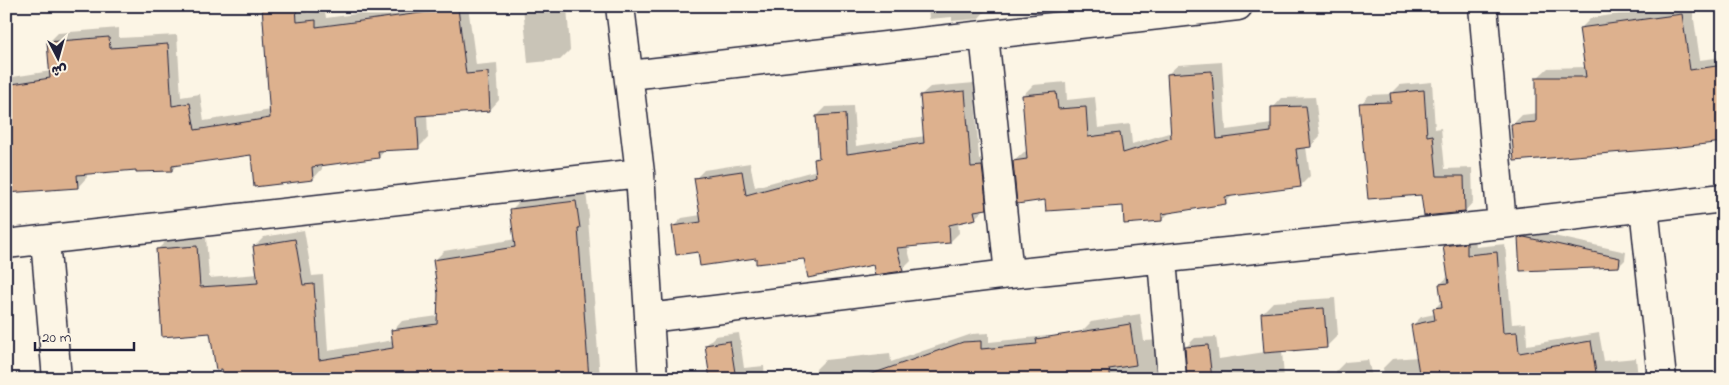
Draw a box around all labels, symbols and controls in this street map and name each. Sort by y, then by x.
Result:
north arrow [32,32,82,82]
text: ش [50,58,68,81]
scale bar [35,320,134,352]
text: 20 m [42,327,72,349]

